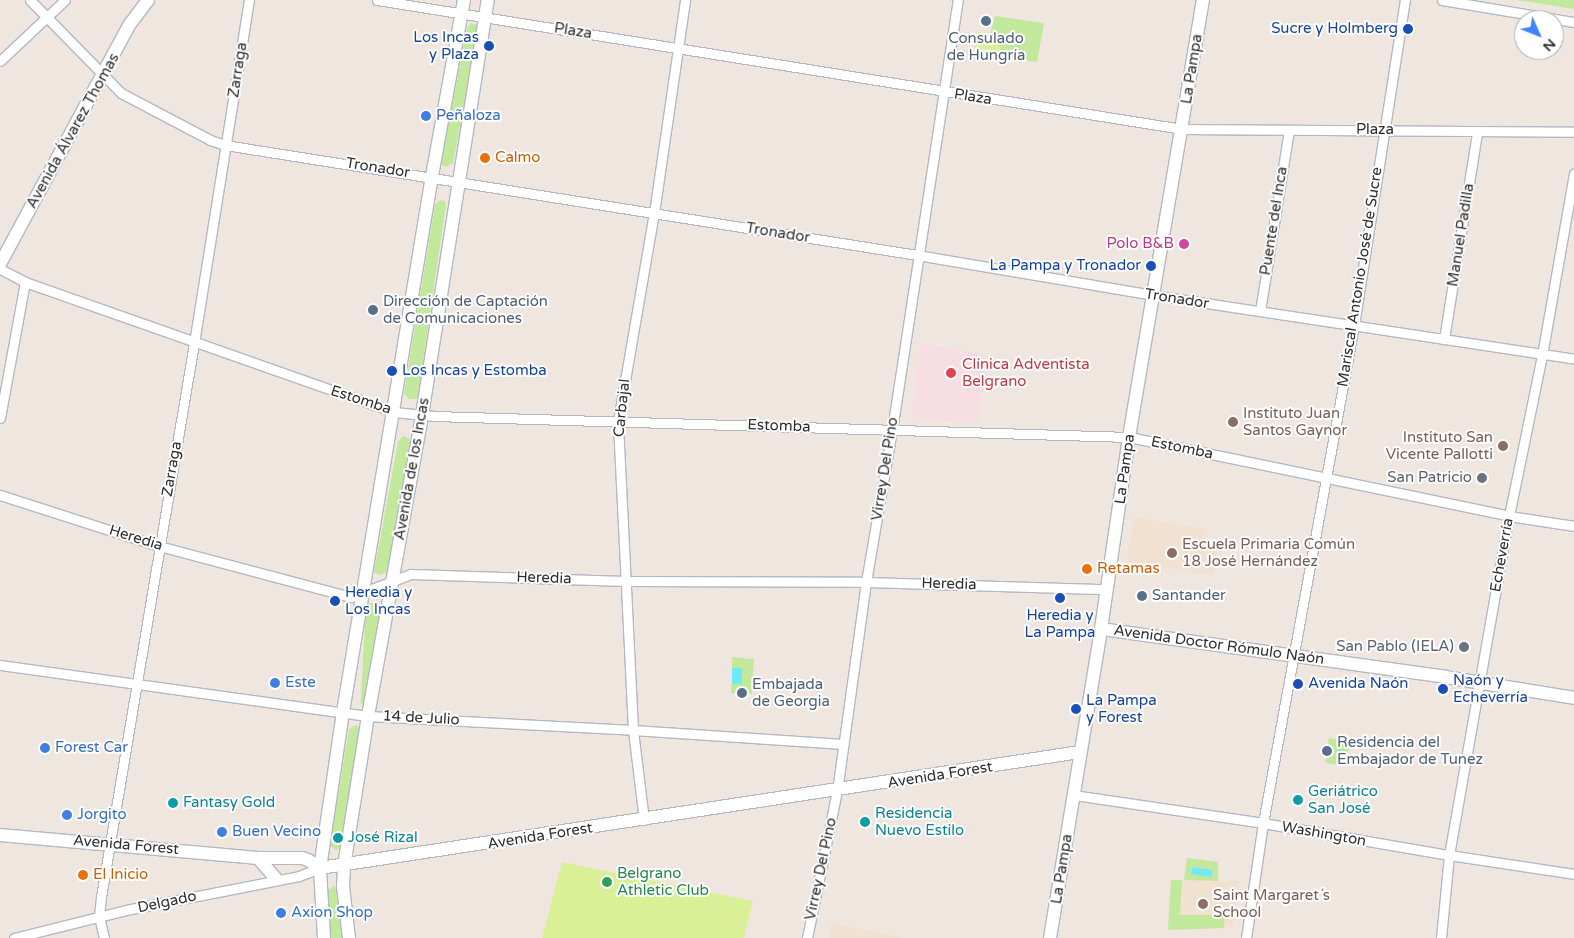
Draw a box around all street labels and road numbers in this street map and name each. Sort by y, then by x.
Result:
street label: Plaza [553,19,593,43]
street label: La Pampa [1178,33,1206,105]
street label: Zarraga [225,41,251,99]
street label: Avenida Álvarez Thomas [23,50,123,212]
street label: Plaza [953,85,993,109]
street label: Plaza [1356,121,1394,139]
street label: Tronador [345,154,411,182]
street label: Puente del Inca [1257,165,1291,277]
street label: Mariscal Antonio José de Sucre [1334,166,1386,388]
street label: Manuel Padilla [1444,182,1478,288]
street label: Tronador [745,219,811,247]
street label: Tronador [1144,285,1210,313]
street label: Carbajal [610,378,634,438]
street label: Estomba [328,382,394,418]
street label: Avenida de los Incas [391,396,433,542]
street label: Estomba [747,416,811,436]
street label: Virrey Del Pino [868,416,902,522]
street label: La Pampa [1111,433,1139,505]
street label: Estomba [1149,433,1215,463]
street label: Zarraga [158,440,186,498]
street label: Echeverría [1487,517,1517,593]
street label: Heredia [107,521,165,555]
street label: Heredia [516,568,572,588]
street label: Heredia [921,574,977,594]
street label: Avenida Doctor Rómulo Naón [1113,621,1325,669]
street label: 14 de Julio [382,707,460,729]
street label: Avenida Forest [886,758,994,792]
street label: Virrey Del Pino [801,816,841,922]
street label: Washington [1280,818,1368,850]
street label: Avenida Forest [486,819,594,853]
street label: Avenida Forest [72,831,180,859]
street label: La Pampa [1048,833,1076,905]
street label: Delgado [136,887,198,917]

